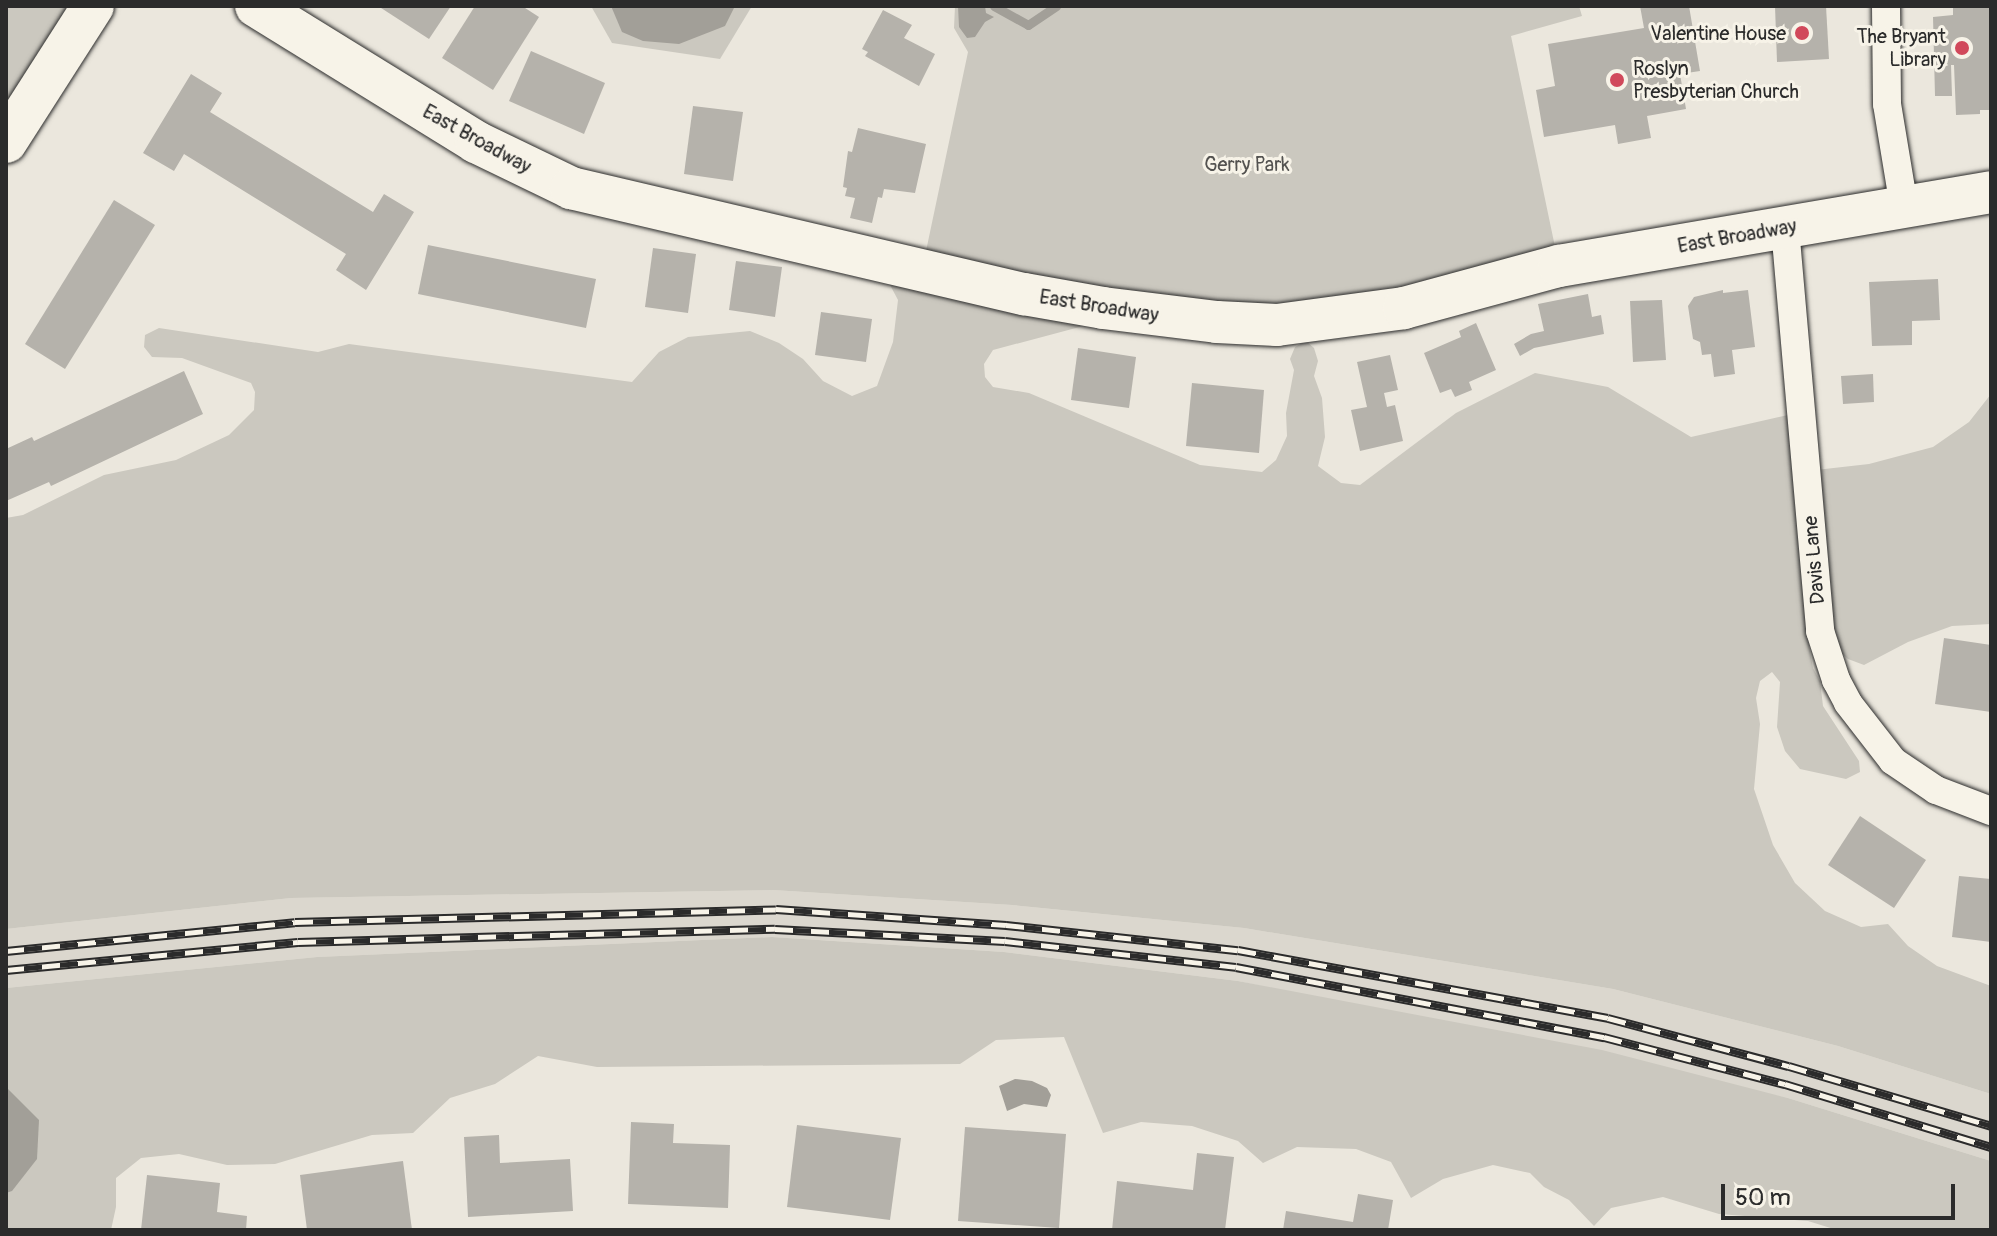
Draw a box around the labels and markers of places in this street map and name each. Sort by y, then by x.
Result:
place label: Valentine House [1650,21,1786,45]
marker: Valentine House [1793,24,1811,42]
place label: The Bryant Library [1856,24,1946,71]
marker: The Bryant Library [1953,39,1971,57]
place label: Roslyn Presbyterian Church [1633,56,1799,103]
marker: Roslyn Presbyterian Church [1608,71,1626,89]

